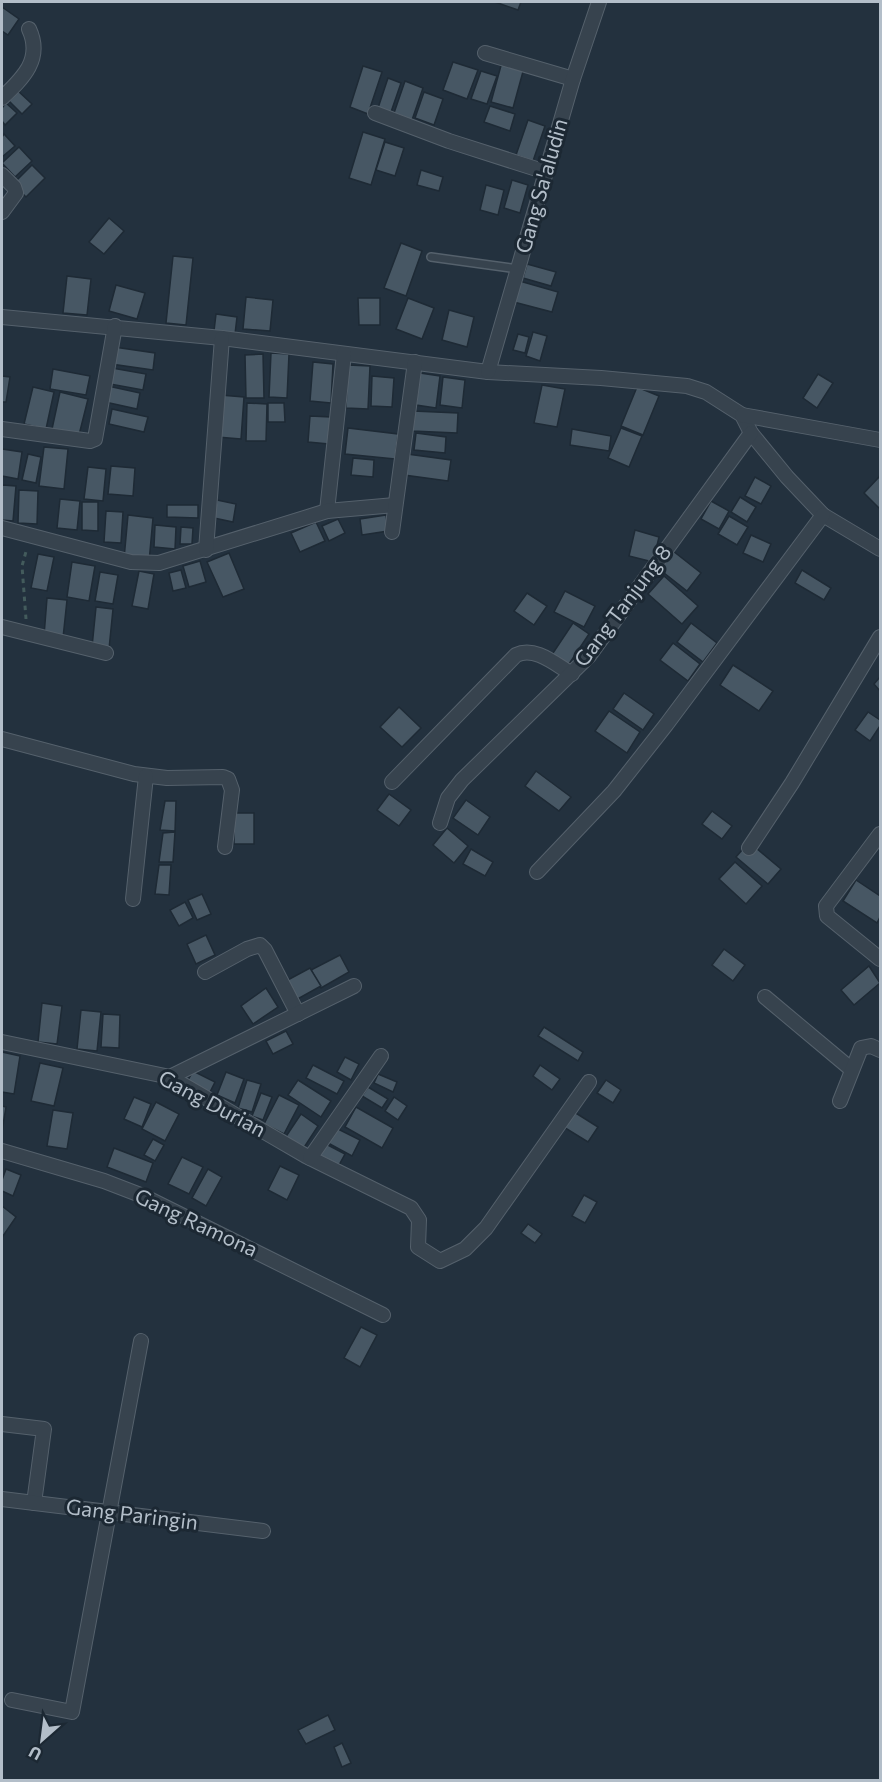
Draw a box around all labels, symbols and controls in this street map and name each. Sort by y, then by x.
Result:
street label: Gang Sa'aludin [509,115,572,256]
street label: Gang Tanjung 8 [568,539,676,671]
street label: Gang Durian [155,1064,271,1141]
street label: Gang Ramona [131,1182,262,1261]
street label: Gang Paringin [65,1493,200,1534]
north arrow [12,1710,72,1770]
text: U [25,1743,44,1765]

